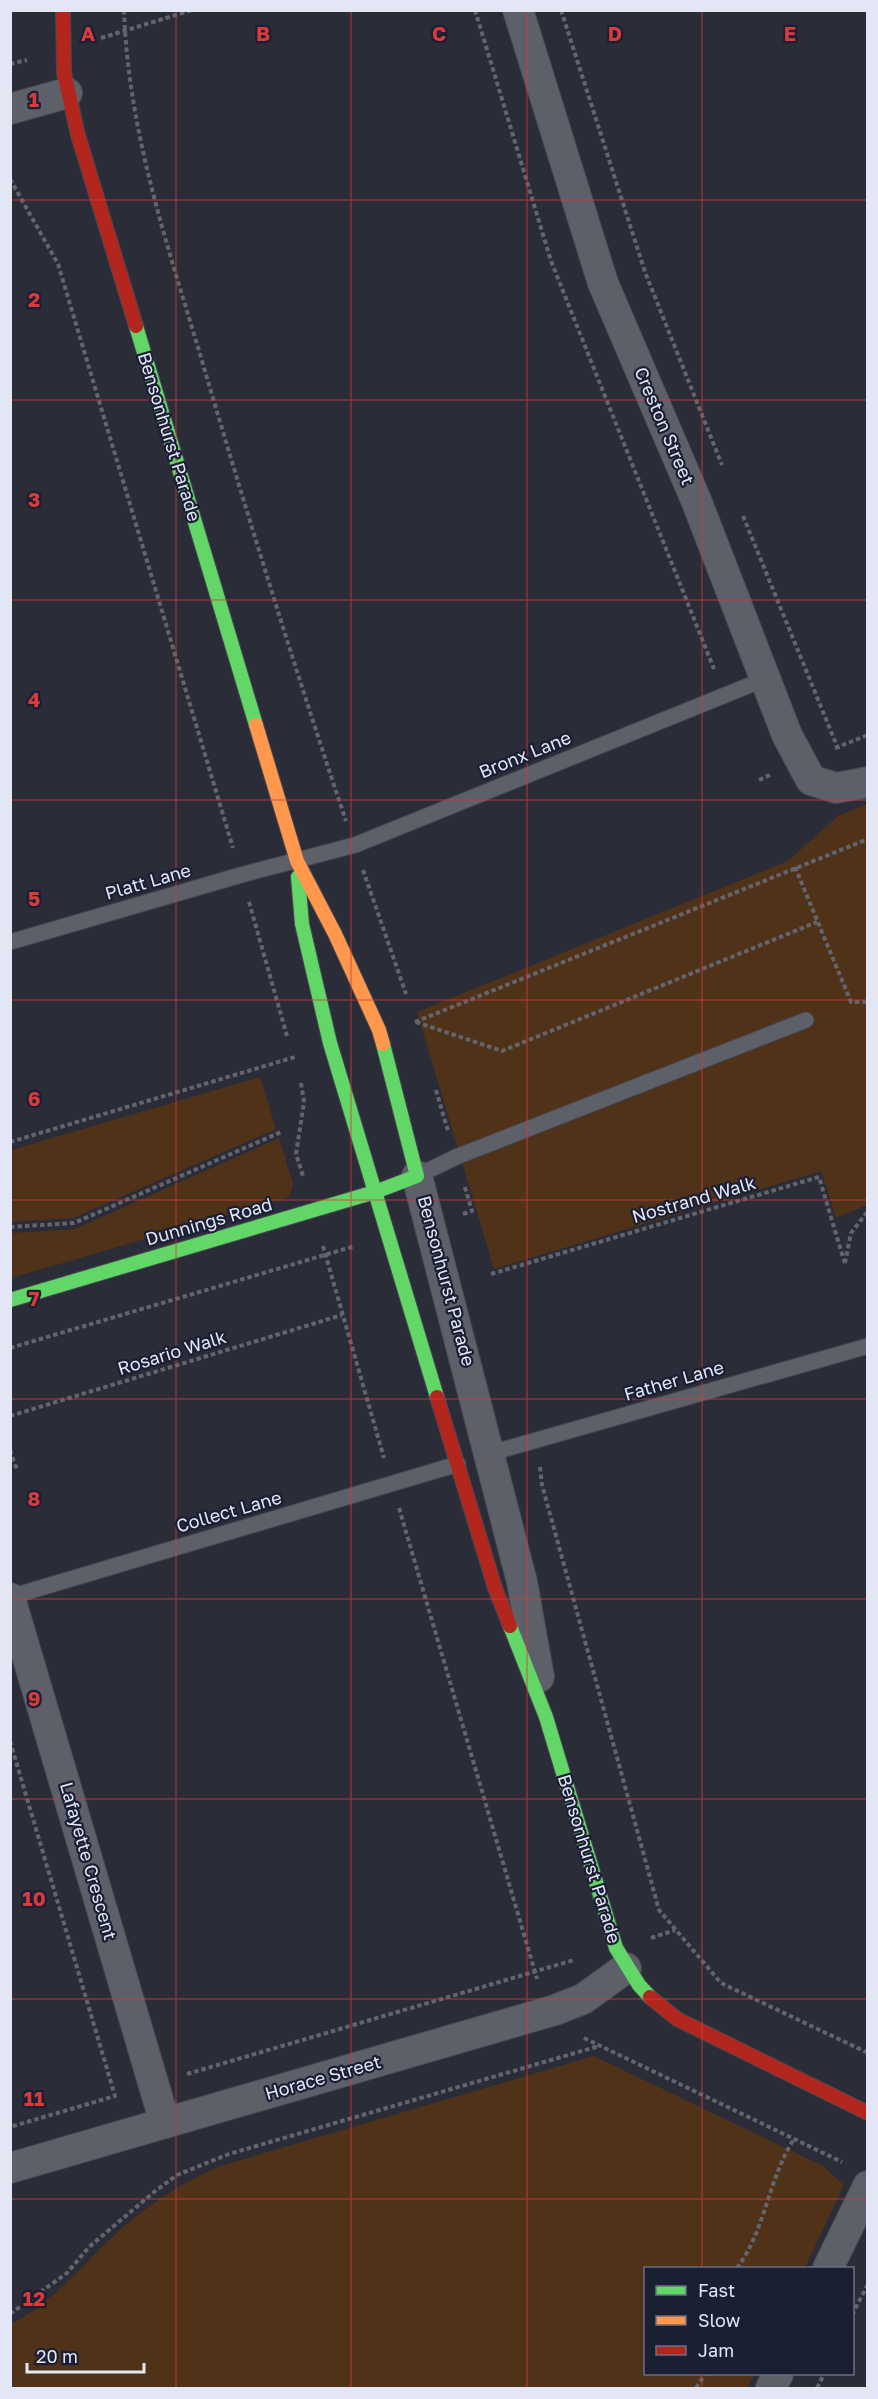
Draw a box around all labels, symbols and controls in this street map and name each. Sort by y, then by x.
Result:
text: A [81,21,95,45]
text: B [256,21,270,45]
text: C [432,21,446,45]
text: D [608,21,622,45]
text: E [784,21,796,45]
text: 1 [29,87,39,111]
text: 2 [28,287,40,311]
street label: Bensonhurst Parade [134,350,206,524]
street label: Creston Street [630,363,700,488]
text: 3 [28,487,40,511]
text: 4 [28,687,40,711]
street label: Bronx Lane [475,726,574,782]
street label: Platt Lane [102,858,193,904]
text: 5 [28,886,40,910]
text: 6 [28,1086,40,1110]
street label: Nostrand Walk [629,1171,758,1227]
street label: Dunnings Road [143,1192,275,1250]
street label: Bensonhurst Parade [414,1193,480,1368]
text: 7 [29,1286,40,1310]
street label: Rosario Walk [115,1325,229,1379]
street label: Father Lane [621,1355,726,1405]
text: 8 [28,1486,40,1510]
street label: Collect Lane [174,1486,284,1537]
text: 9 [28,1686,40,1710]
street label: Bensonhurst Parade [554,1772,626,1946]
street label: Lafayette Crescent [56,1779,122,1942]
text: 10 [22,1886,46,1910]
street label: Horace Street [262,2050,383,2104]
text: 11 [24,2086,44,2110]
legend [644,2267,854,2375]
text: Fast [698,2279,735,2301]
text: 12 [23,2286,45,2310]
text: Slow [698,2309,741,2331]
scale bar [27,2336,144,2374]
text: Jam [698,2339,734,2361]
text: 20 m [36,2345,78,2367]

